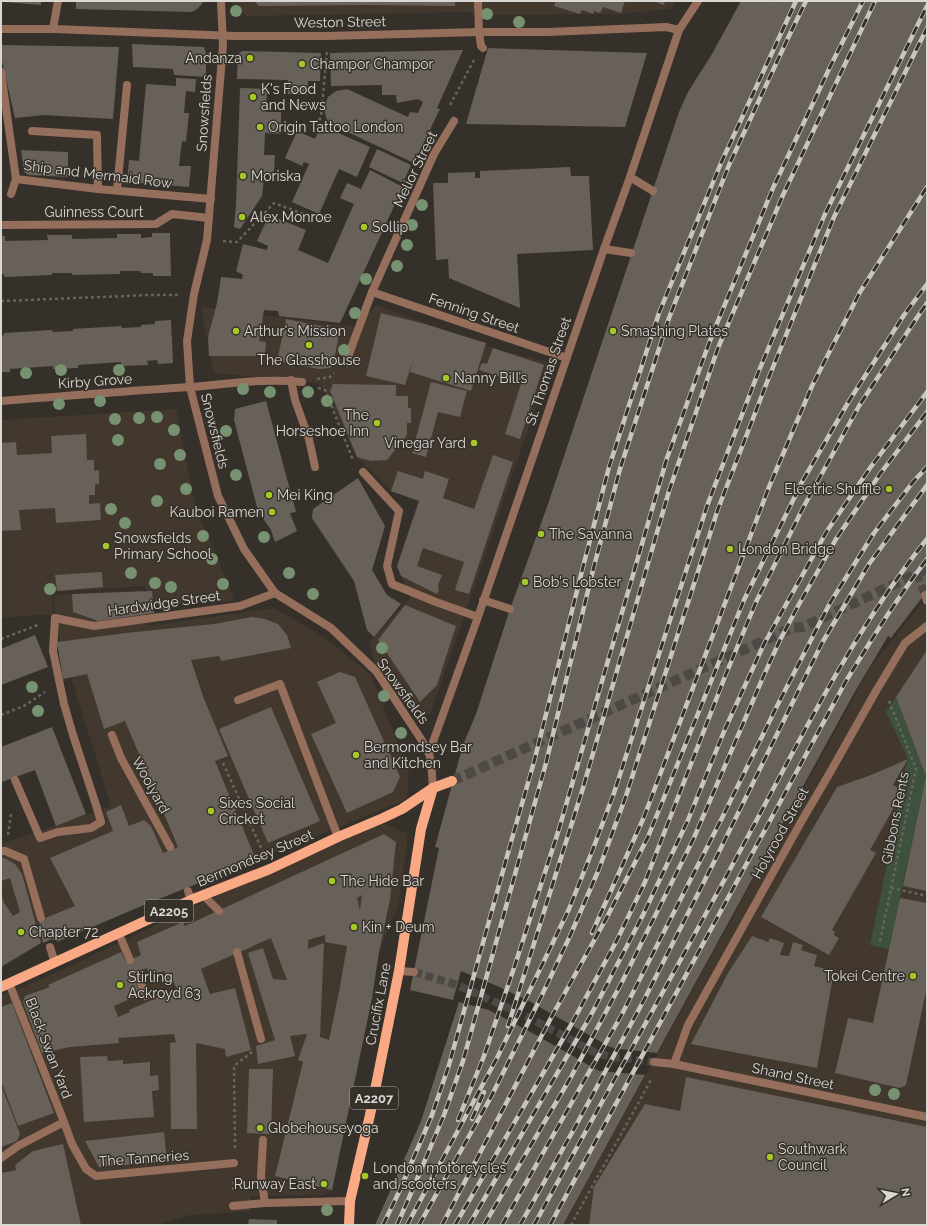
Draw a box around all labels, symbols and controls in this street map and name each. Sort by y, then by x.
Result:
street label: Weston Street [294,13,387,31]
place label: Andanza [185,50,242,66]
marker: Andanza [245,53,255,63]
place label: Champor Champor [310,56,434,72]
marker: Champor Champor [297,59,307,69]
street label: Snowsfields [193,74,215,152]
place label: K's Food and News [261,81,326,113]
marker: K's Food and News [248,92,258,102]
place label: Origin Tattoo London [268,119,403,135]
marker: Origin Tattoo London [255,122,265,132]
street label: Melior Street [390,128,440,210]
street label: Ship and Mermaid Row [23,157,174,191]
place label: Moriska [251,168,301,184]
marker: Moriska [238,171,248,181]
street label: Guinness Court [45,204,144,220]
place label: Alex Monroe [250,209,332,225]
marker: Alex Monroe [237,212,247,222]
place label: Sollip [372,219,408,235]
marker: Sollip [359,222,369,232]
street label: Fenning Street [427,290,522,336]
street label: St. Thomas Street [522,314,574,427]
place label: Arthur's Mission [244,323,346,339]
place label: Smashing Plates [621,323,728,339]
marker: Arthur's Mission [231,326,241,336]
marker: Smashing Plates [608,326,618,336]
marker: The Glasshouse [304,340,314,350]
place label: The Glasshouse [257,352,361,368]
street label: Kirby Grove [57,370,133,392]
place label: Nanny Bill’s [454,370,527,386]
marker: Nanny Bill’s [441,373,451,383]
street label: Snowsfields [198,392,232,471]
place label: The Horseshoe Inn [276,407,369,439]
marker: The Horseshoe Inn [372,418,382,428]
place label: Vinegar Yard [384,435,466,451]
marker: Vinegar Yard [469,438,479,448]
place label: Electric Shuffle [784,481,881,497]
marker: Electric Shuffle [884,484,894,494]
place label: Mei King [277,487,333,503]
marker: Mei King [264,490,274,500]
place label: Kauboi Ramen [170,504,264,520]
marker: Kauboi Ramen [267,507,277,517]
place label: The Savanna [549,526,632,542]
marker: The Savanna [536,529,546,539]
place label: Snowsfields Primary School [114,530,212,562]
marker: Snowsfields Primary School [101,541,111,551]
place label: London Bridge [738,541,834,557]
marker: London Bridge [725,544,735,554]
place label: Bob's Lobster [533,574,622,590]
marker: Bob's Lobster [520,577,530,587]
street label: Hardwidge Street [107,587,222,619]
street label: Snowsfields [374,655,432,727]
place label: Bermondsey Bar and Kitchen [364,739,472,771]
marker: Bermondsey Bar and Kitchen [351,750,361,760]
street label: Woolyard [129,754,173,816]
street label: Gibbons Rents [878,770,912,866]
street label: Holyrood Street [748,784,812,882]
place label: Sixes Social Cricket [219,795,295,827]
marker: Sixes Social Cricket [206,806,216,816]
street label: Bermondsey Street [194,826,316,890]
place label: The Hide Bar [340,873,424,889]
marker: The Hide Bar [327,876,337,886]
road number: A2205 [145,900,193,922]
place label: Kin + Deum [362,919,435,935]
marker: Kin + Deum [349,922,359,932]
place label: Chapter 72 [29,924,99,940]
marker: Chapter 72 [16,927,26,937]
street label: Crucifix Lane [362,962,394,1046]
place label: Tokei Centre [824,968,905,984]
place label: Stirling Ackroyd 63 [128,969,201,1001]
marker: Tokei Centre [908,971,918,981]
marker: Stirling Ackroyd 63 [115,980,125,990]
street label: Black Swan Yard [22,995,76,1101]
street label: Shand Street [750,1059,836,1093]
road number: A2207 [350,1087,398,1109]
place label: Globehouseyoga [268,1120,379,1136]
marker: Globehouseyoga [255,1123,265,1133]
place label: Southwark Council [778,1141,848,1173]
street label: The Tanneries [98,1147,190,1169]
marker: Southwark Council [765,1152,775,1162]
place label: London motorcycles and scooters [373,1160,507,1192]
marker: London motorcycles and scooters [360,1171,370,1181]
north arrow [876,1174,916,1214]
place label: Runway East [234,1176,316,1192]
marker: Runway East [319,1179,329,1189]
text: N [898,1187,912,1198]

